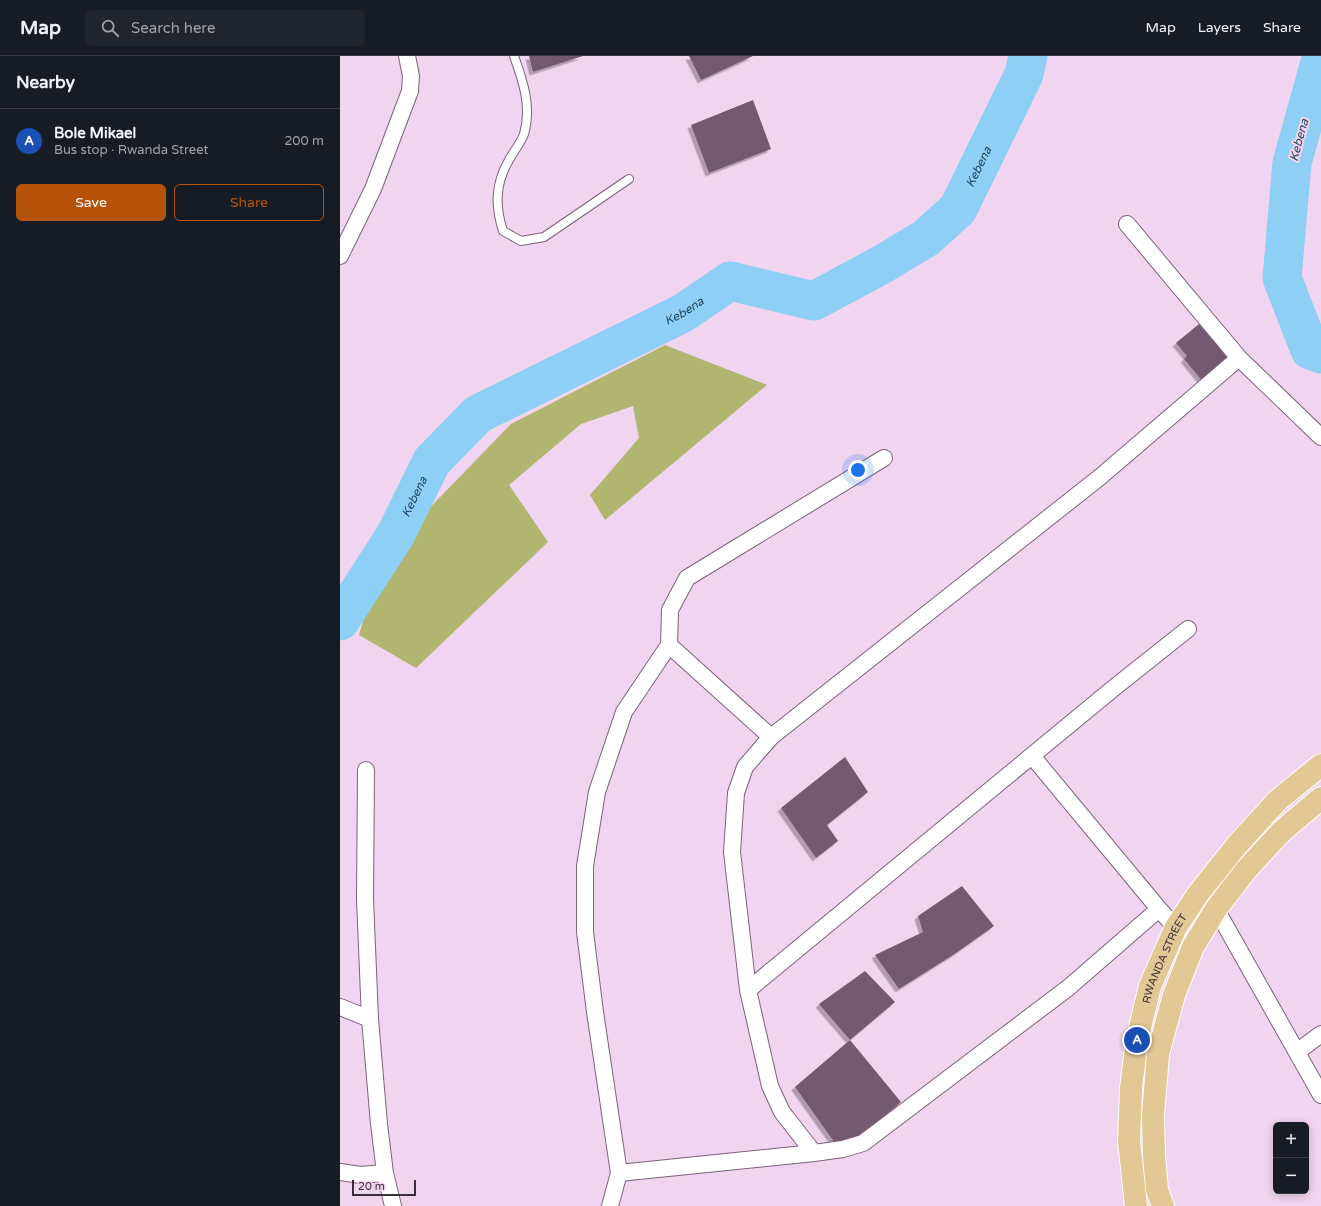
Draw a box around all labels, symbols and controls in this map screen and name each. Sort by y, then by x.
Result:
search box [85,10,365,46]
text: Map [20,17,61,39]
icon: search [99,17,121,39]
text: Search here [131,19,215,37]
text: Map [1146,19,1176,36]
text: Layers [1198,19,1241,36]
text: Share [1263,19,1301,36]
text: Nearby [16,72,75,93]
water label: Kebena [1287,117,1311,163]
text: Bole Mikael [54,124,136,142]
text: A [24,133,34,149]
text: 200 m [284,133,324,149]
text: Bus stop · Rwanda Street [54,142,209,158]
water label: Kebena [963,144,995,189]
button: Save [16,184,166,221]
button: Share [174,184,324,221]
water label: Kebena [662,294,707,328]
your location [848,460,868,480]
water label: Kebena [399,474,430,519]
street label: RWANDA STREET [1140,911,1190,1005]
pin: A [1124,1025,1150,1055]
map controls [1273,1122,1309,1194]
button: + [1273,1122,1309,1158]
button: − [1273,1158,1309,1194]
scale bar [352,1178,416,1197]
text: 20 m [358,1180,385,1193]

